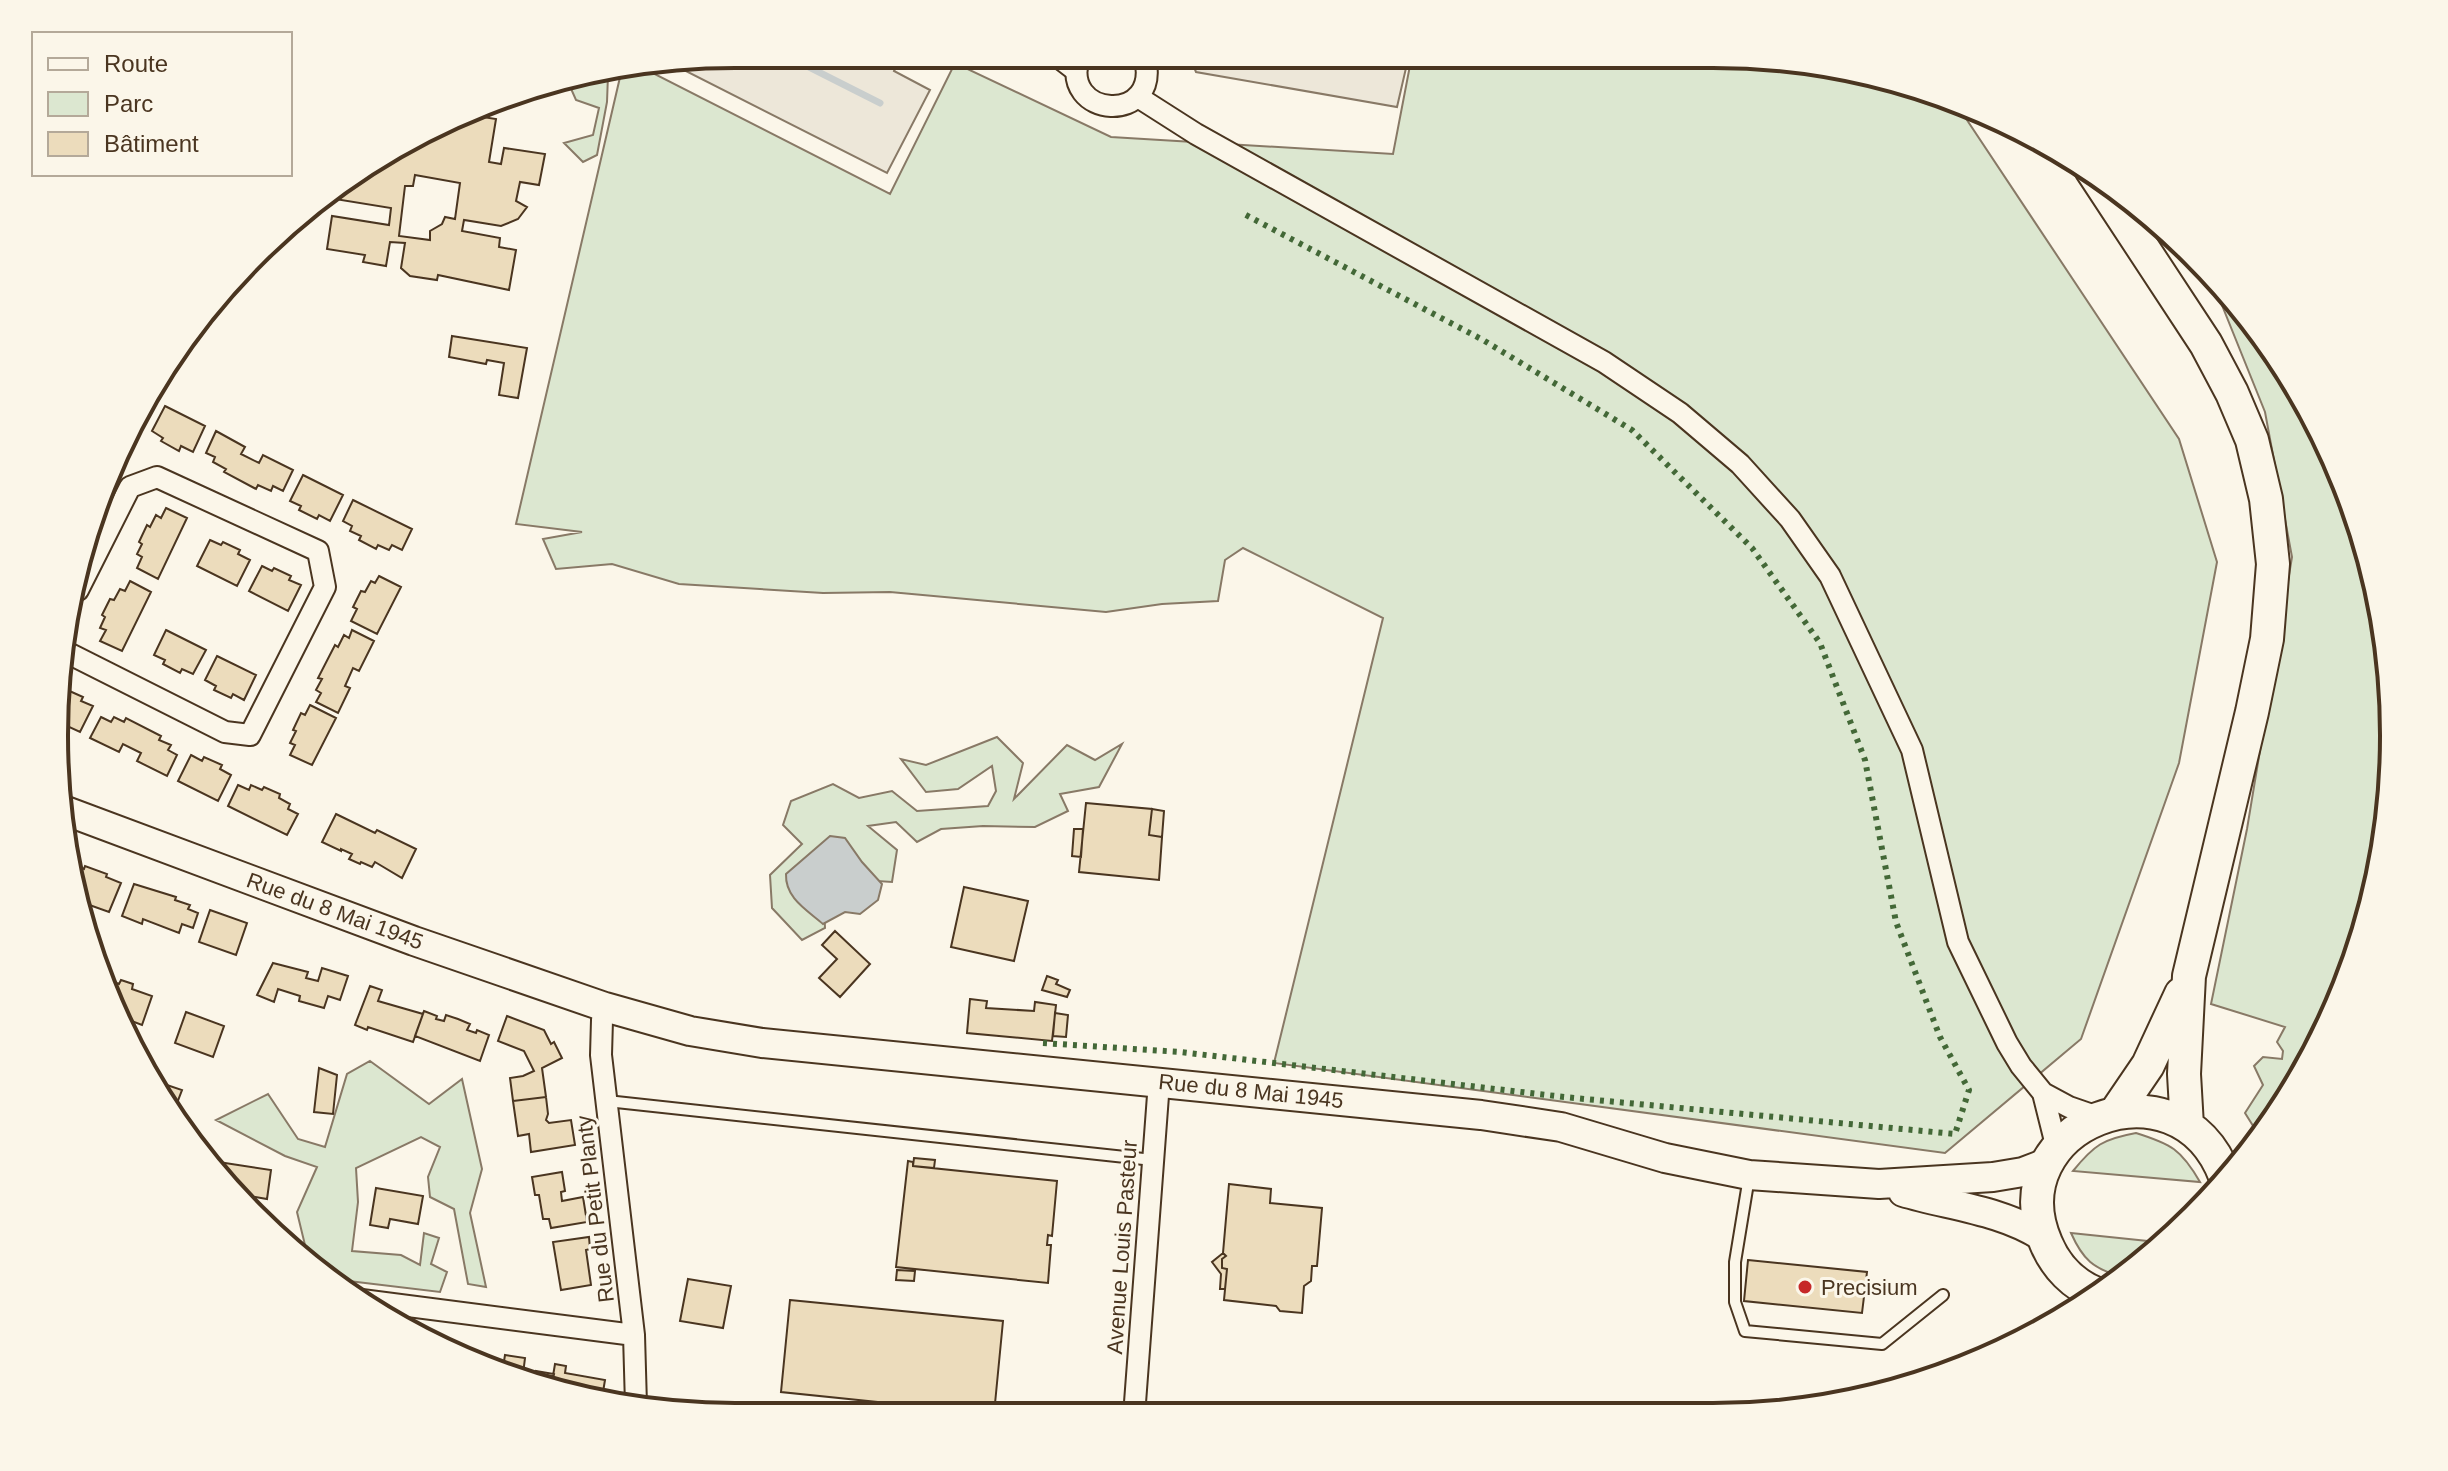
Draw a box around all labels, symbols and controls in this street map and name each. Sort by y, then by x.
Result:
legend [32,32,292,176]
text: Route [104,50,168,77]
text: Parc [104,90,153,117]
text: Bâtiment [104,130,199,157]
street label: Rue du 8 Mai 1945 [243,867,427,955]
street label: Rue du 8 Mai 1945 [1157,1069,1345,1113]
street label: Rue du Petit Planty [571,1114,619,1304]
street label: Avenue Louis Pasteur [1102,1139,1142,1355]
place label: Precisium [1821,1275,1918,1300]
marker: Precisium [1796,1278,1814,1296]

